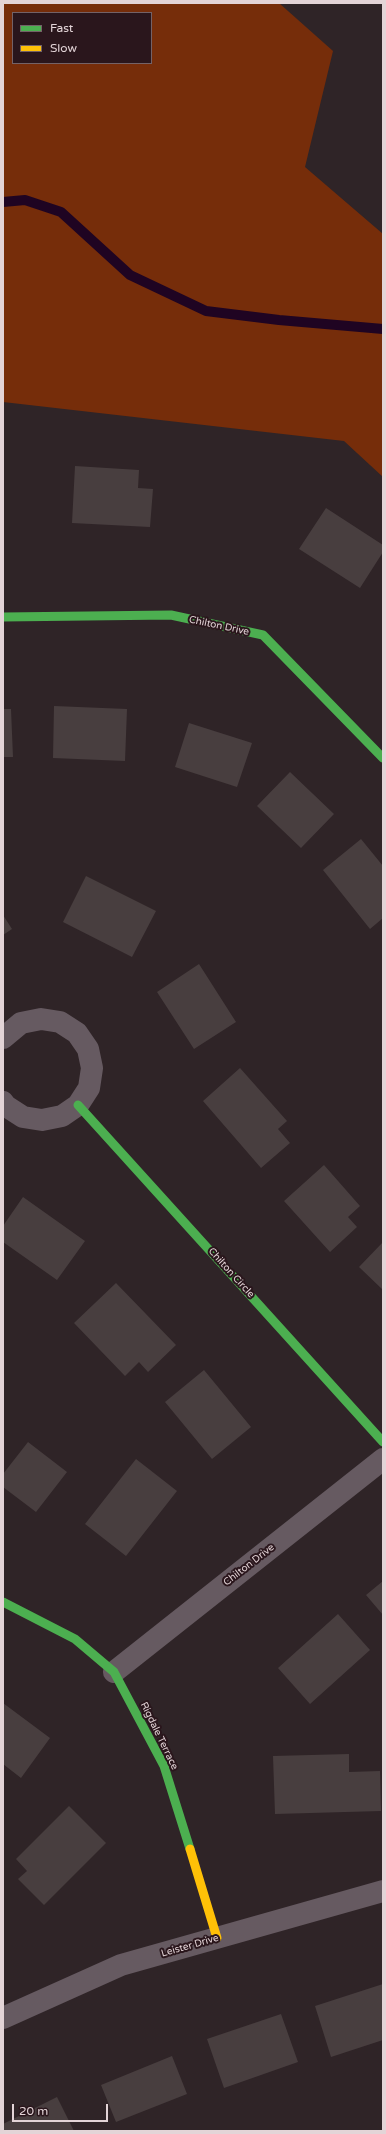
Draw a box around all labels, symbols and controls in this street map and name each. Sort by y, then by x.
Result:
legend [12,12,152,64]
text: Fast [50,21,73,35]
text: Slow [50,41,77,55]
street label: Chilton Drive [188,614,250,638]
street label: Chilton Circle [205,1246,257,1300]
street label: Chilton Drive [221,1541,277,1589]
street label: Rigdale Terrace [137,1700,181,1772]
street label: Leister Drive [160,1932,220,1960]
scale bar [14,2096,110,2122]
text: 20 m [19,2104,48,2118]

